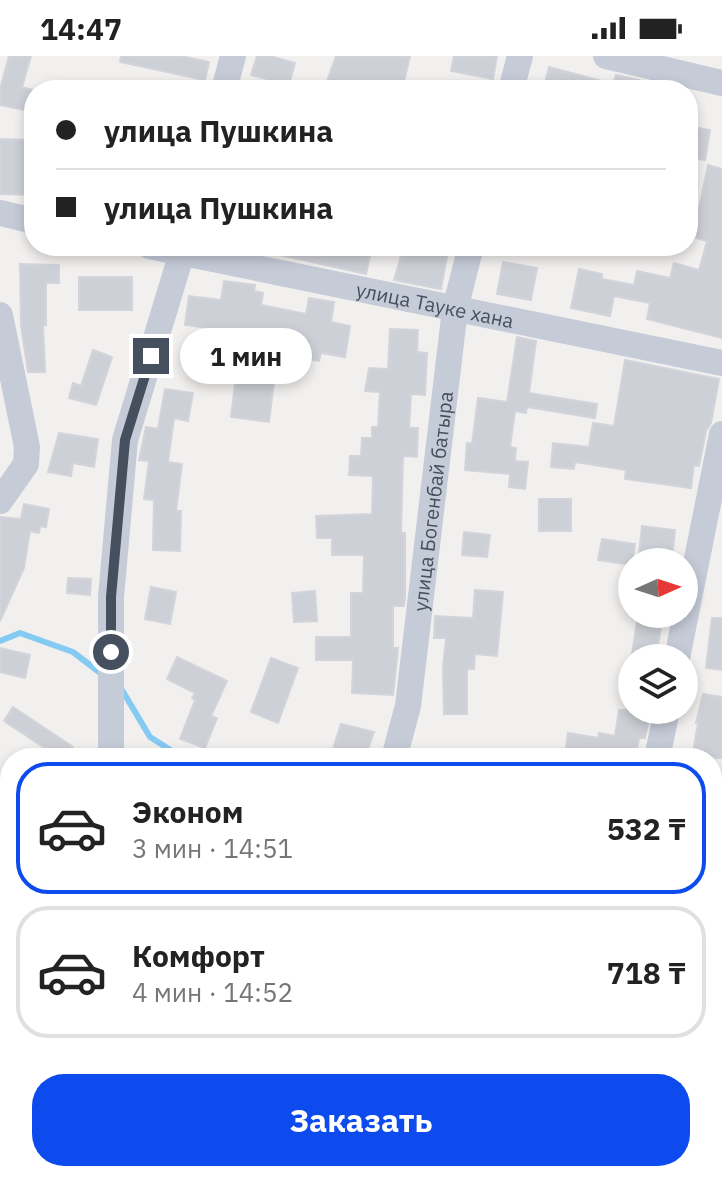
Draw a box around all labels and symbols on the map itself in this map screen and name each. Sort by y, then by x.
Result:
street label: улица Тауке хана [354,275,517,334]
callout: 1 мин [179,328,311,384]
route end [133,338,169,374]
street label: улица Богенбай батыра [406,389,459,613]
north arrow [618,548,698,628]
route start [93,634,129,670]

